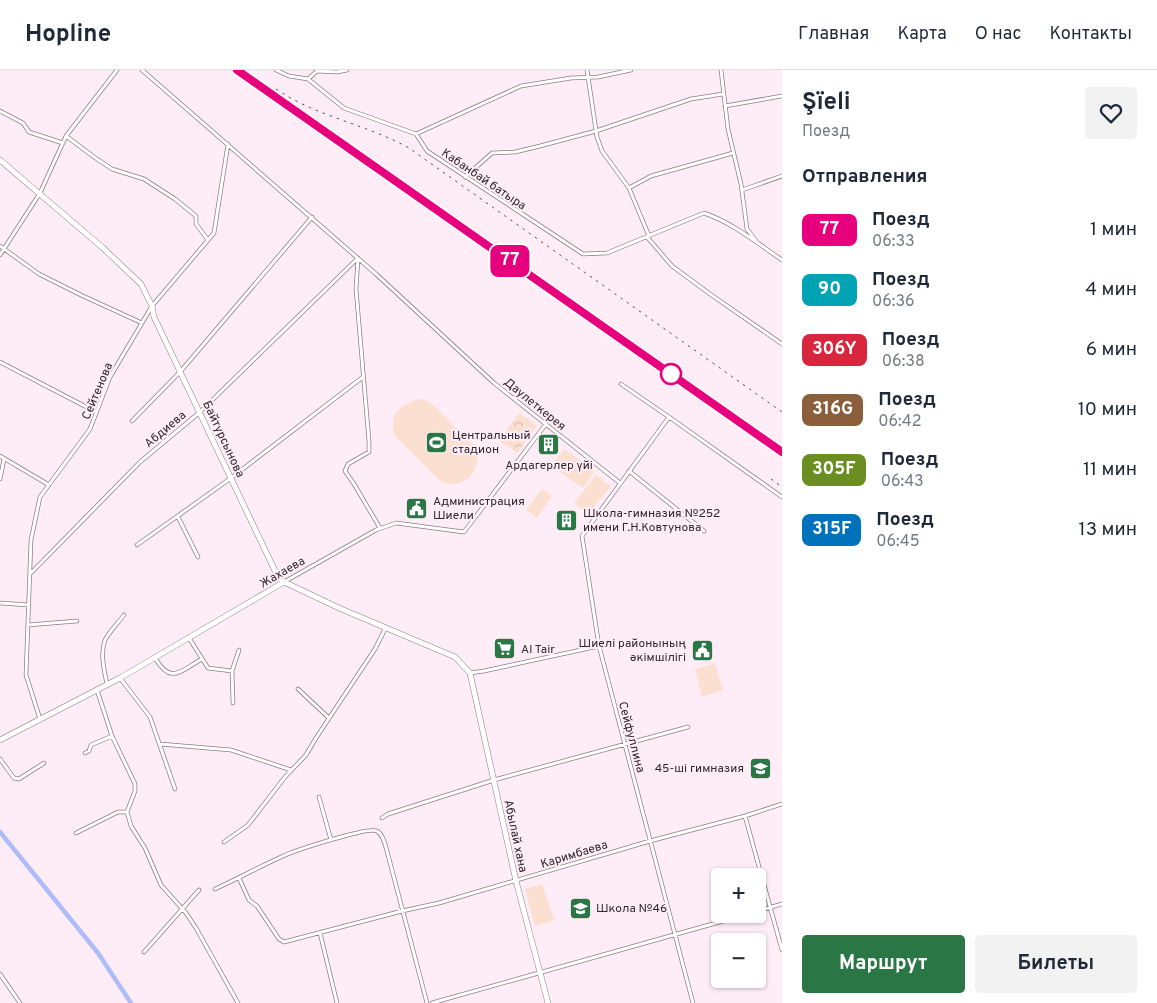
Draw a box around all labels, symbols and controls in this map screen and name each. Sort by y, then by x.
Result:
text: Hopline [25,20,111,50]
text: Главная [798,23,869,46]
text: Карта [897,23,947,46]
text: О нас [975,23,1021,46]
text: Контакты [1049,23,1132,46]
button: heart [1085,87,1137,139]
text: Şïeli [802,88,851,118]
text: Поезд [802,122,850,142]
street label: Кабанбай батыра [438,145,529,214]
text: Отправления [802,165,928,189]
text: Поезд [872,208,930,232]
text: 77 [820,218,839,241]
text: 1 мин [1090,218,1137,242]
text: 06:33 [872,232,915,252]
line badge: 77 [488,245,532,277]
text: 77 [500,249,520,272]
text: Поезд [872,268,930,292]
text: 90 [818,278,841,301]
text: 4 мин [1085,278,1137,302]
text: 06:36 [872,292,915,312]
text: Поезд [882,328,939,352]
text: 306Y [812,338,857,361]
text: 6 мин [1086,338,1137,362]
text: 06:38 [882,352,925,372]
street label: Сейтенова [79,360,117,422]
unlabelled marker [660,363,682,385]
street label: Даулеткерея [500,375,569,435]
text: Поезд [878,388,936,412]
street label: Байтурсынова [198,398,248,480]
text: 316G [812,398,853,421]
text: 10 мин [1078,398,1137,422]
street label: Абдиева [142,408,190,452]
text: 06:42 [878,412,921,432]
place label: Центральный стадион [452,428,531,458]
sports icon: Центральный стадион [424,430,448,454]
building icon: Ардагерлер үйі [537,432,561,456]
text: Поезд [881,448,938,472]
place label: Ардагерлер үйі [505,458,593,474]
text: 305F [812,458,856,481]
text: 11 мин [1083,458,1137,482]
text: 06:43 [881,472,924,492]
place label: Администрация Шиели [433,494,525,524]
public building icon: Администрация Шиели [405,496,429,520]
place label: Школа-гимназия №252 имени Г.Н.Ковтунова [583,506,720,536]
building icon: Школа-гимназия №252 имени Г.Н.Ковтунова [555,508,579,532]
text: Поезд [876,508,934,532]
text: 315F [812,518,851,541]
text: 13 мин [1079,518,1137,542]
text: 06:45 [876,532,920,552]
street label: Жахаева [257,553,308,592]
place label: Шиелі районының әкімшілігі [579,636,686,666]
supermarket icon: Al Tair [493,637,517,661]
public building icon: Шиелі районының әкімшілігі [690,638,714,662]
place label: Al Tair [521,642,555,658]
street label: Сейфуллина [614,700,648,775]
school or university icon: 45-ші гимназия [748,756,772,780]
place label: 45-ші гимназия [655,761,744,777]
street label: Абылай хана [500,798,531,874]
street label: Каримбаева [539,837,610,873]
map controls [711,868,766,988]
button: + [711,868,766,923]
school or university icon: Школа №46 [568,896,592,920]
place label: Школа №46 [596,901,667,917]
button: − [711,933,766,988]
button: Маршрут [802,935,965,993]
button: Билеты [975,935,1137,993]

